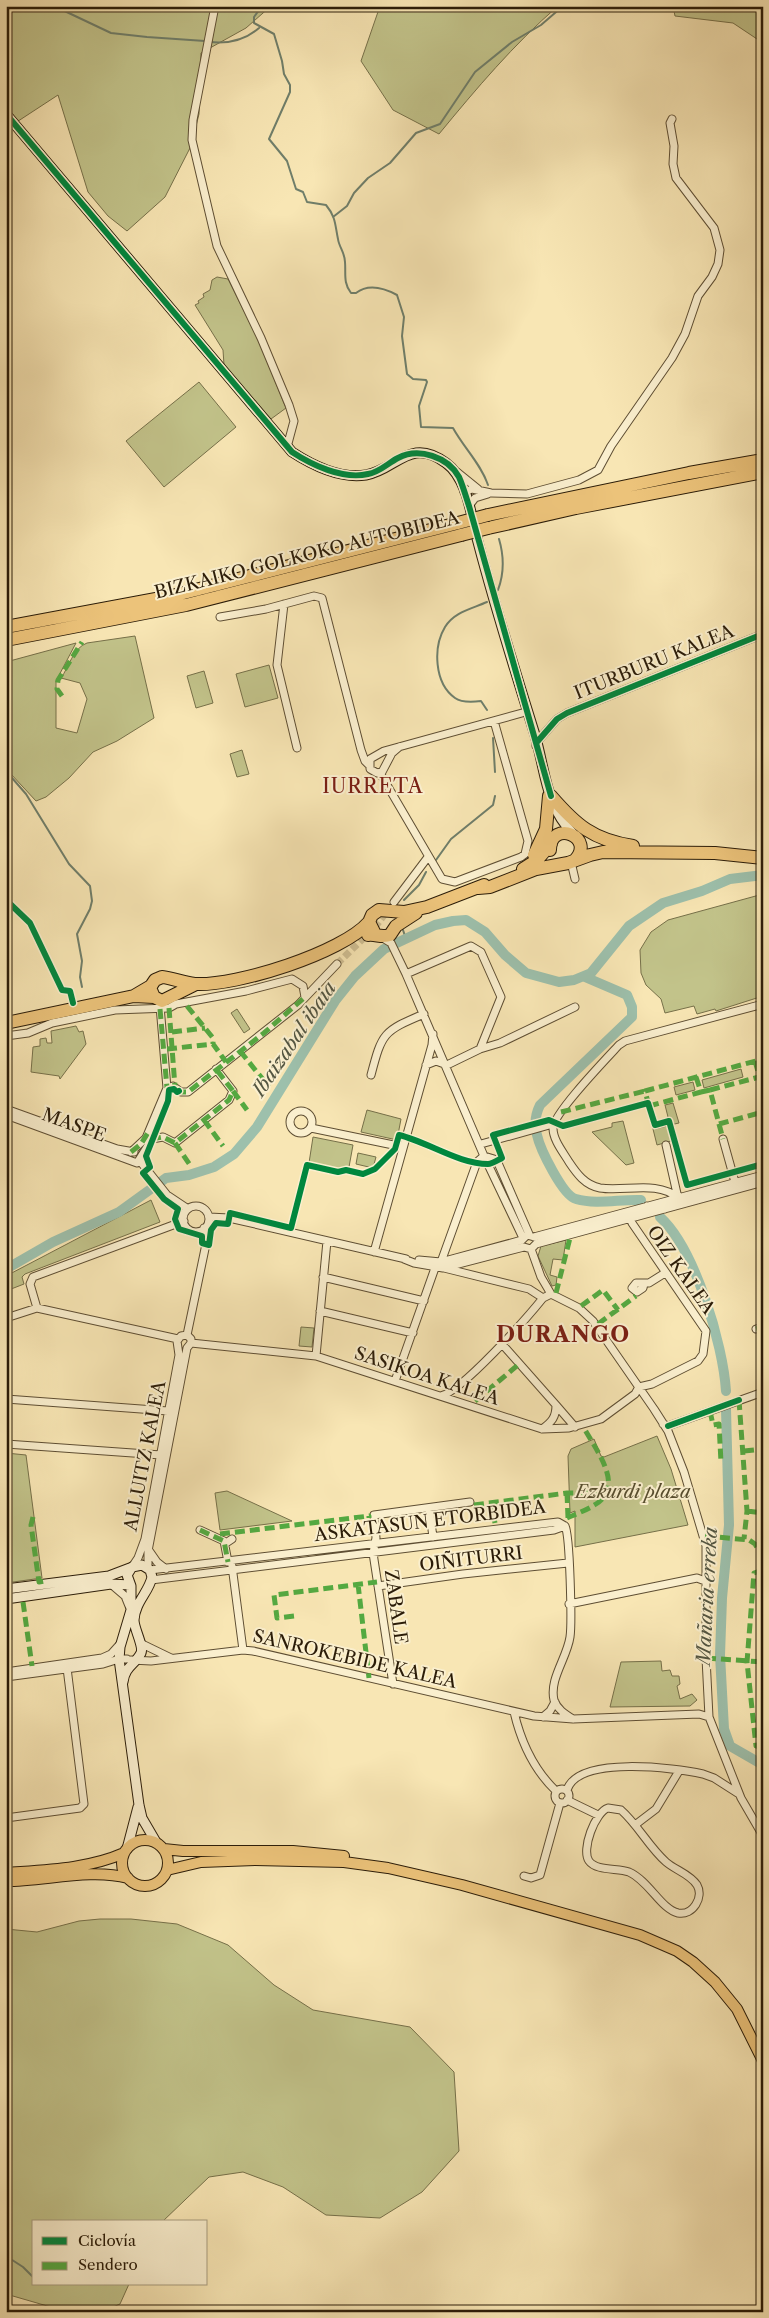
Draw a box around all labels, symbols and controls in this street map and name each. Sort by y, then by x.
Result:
street label: BIZKAIKO GOLKOKO AUTOBIDEA [152,506,462,604]
street label: ITURBURU KALEA [571,620,738,704]
district label: IURRETA [322,774,424,798]
water label: Ibaizabal ibaia [246,977,341,1102]
street label: MASPE [39,1103,109,1147]
street label: OIZ KALEA [642,1221,720,1319]
district label: DURANGO [496,1321,630,1348]
street label: SASIKOA KALEA [352,1342,503,1410]
street label: ALLUITZ KALEA [119,1378,170,1534]
park label: Ezkurdi plaza [573,1481,691,1503]
street label: ASKATASUN ETORBIDEA [312,1496,548,1546]
water label: Mañaria erreka [692,1526,722,1668]
street label: OIÑITURRI [418,1540,524,1576]
street label: ZABALE [380,1568,412,1646]
street label: SANROKEBIDE KALEA [251,1625,460,1693]
legend [32,2220,208,2286]
text: Ciclovía [78,2231,136,2250]
text: Sendero [78,2255,138,2274]

